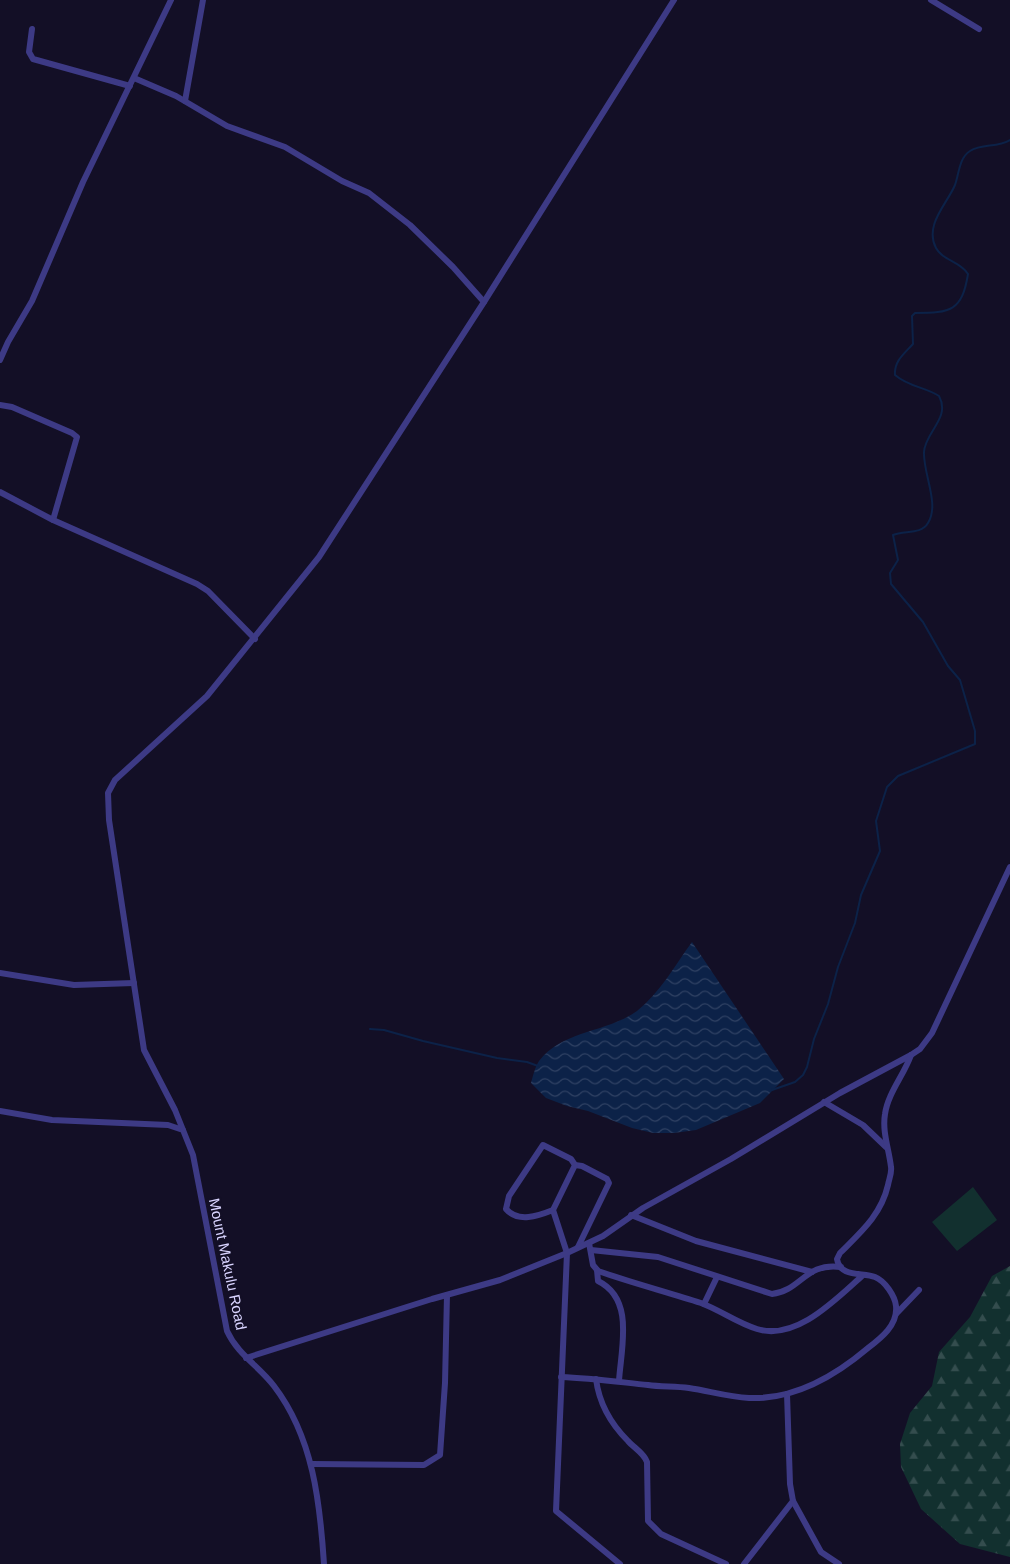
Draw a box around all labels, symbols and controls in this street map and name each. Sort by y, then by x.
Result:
street label: Mount Makulu Road [206,1197,250,1331]

